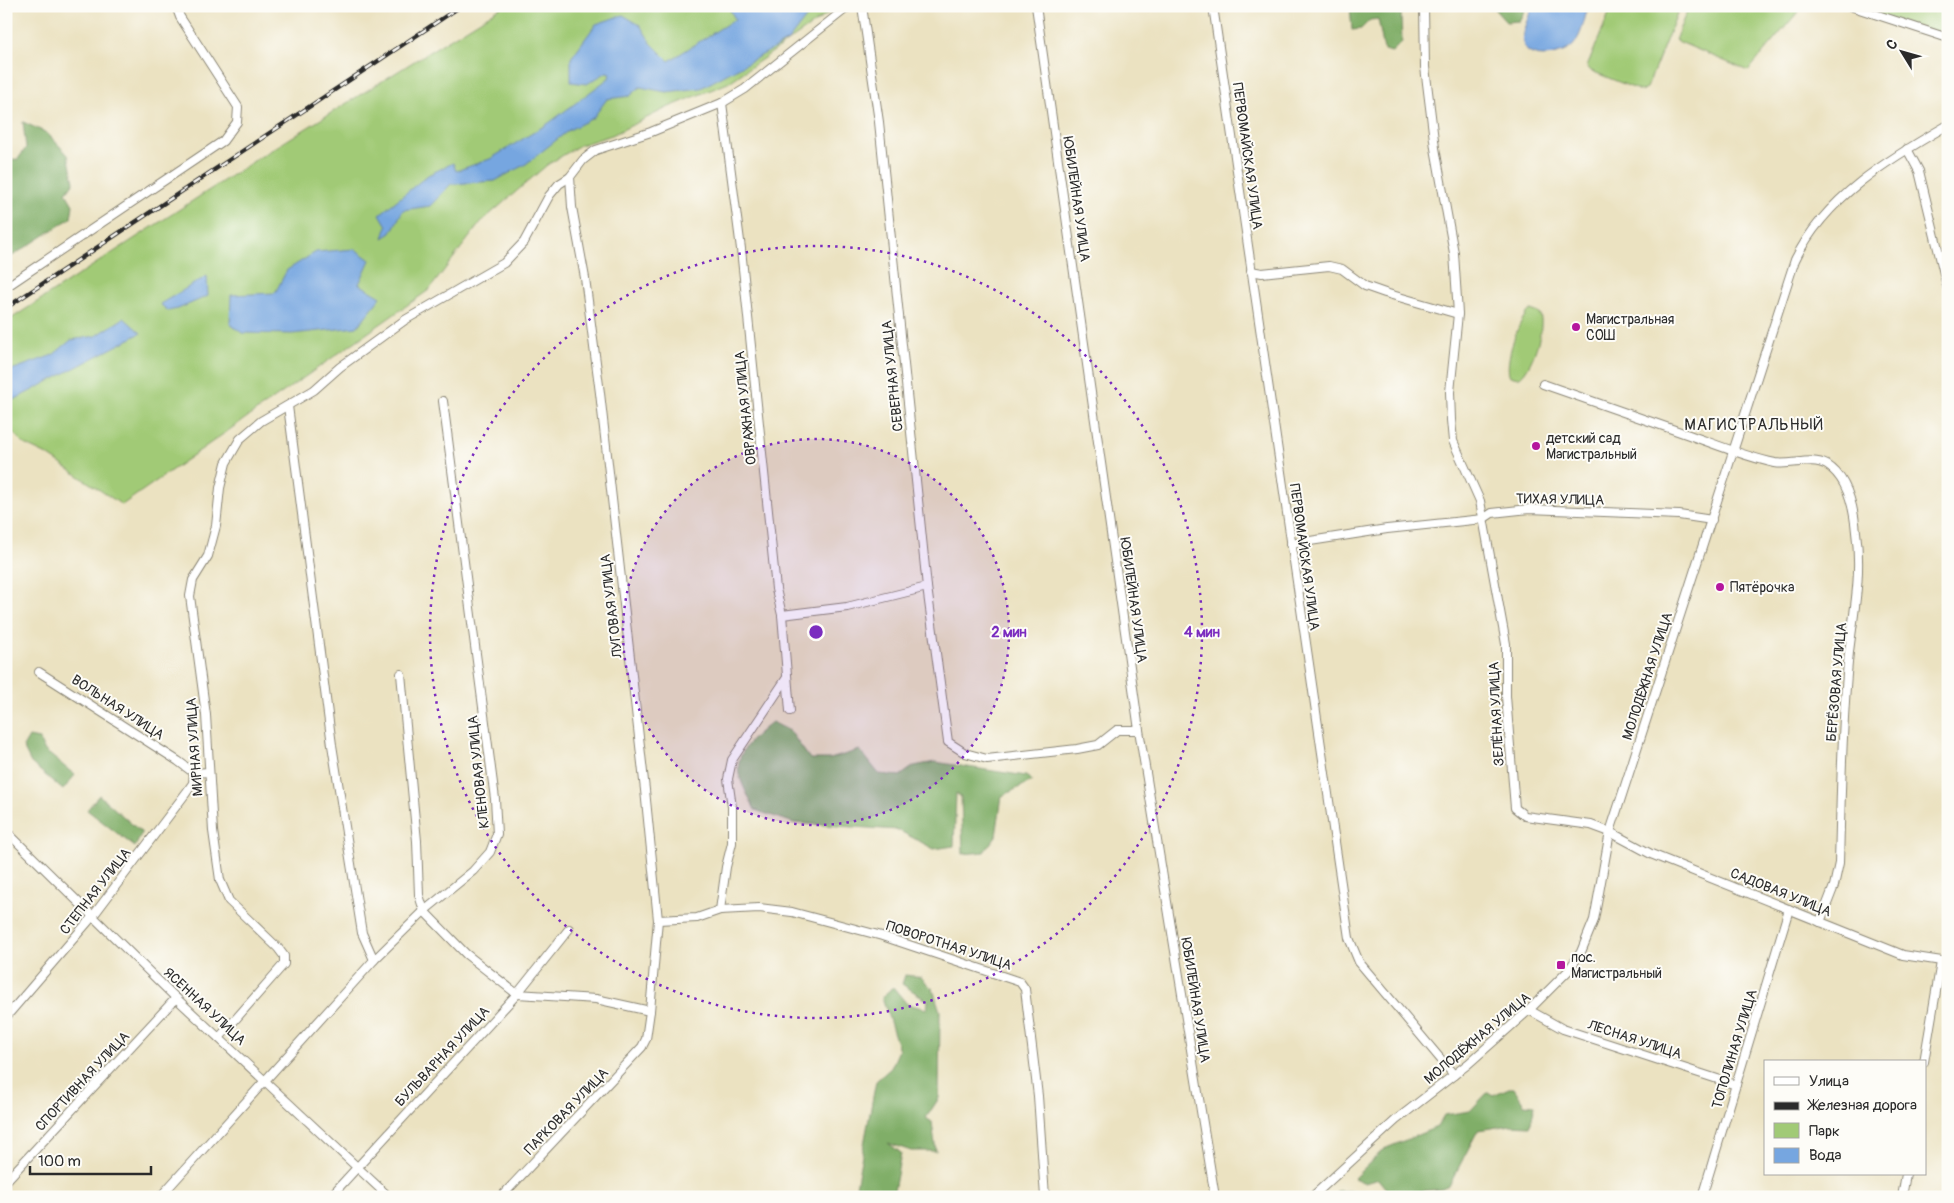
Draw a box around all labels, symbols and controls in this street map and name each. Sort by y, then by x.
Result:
north arrow [1876,28,1926,78]
text: С [1883,36,1902,53]
street label: ПЕРВОМАЙСКАЯ УЛИЦА [1229,82,1266,231]
street label: ЮБИЛЕЙНАЯ УЛИЦА [1059,135,1094,263]
place label: Магистральная СОШ [1586,311,1674,344]
street label: СЕВЕРНАЯ УЛИЦА [878,320,907,432]
marker: Магистральная СОШ [1570,321,1582,333]
street label: ОВРАЖНАЯ УЛИЦА [731,350,760,466]
district label: МАГИСТРАЛЬНЫЙ [1684,415,1824,435]
place label: детский сад Магистральный [1546,430,1637,463]
marker: детский сад Магистральный [1530,440,1542,452]
street label: ПЕРВОМАЙСКАЯ УЛИЦА [1286,483,1323,632]
street label: ТИХАЯ УЛИЦА [1516,490,1604,509]
street label: ЮБИЛЕЙНАЯ УЛИЦА [1116,536,1151,664]
street label: ЛУГОВАЯ УЛИЦА [597,553,626,660]
place label: Пятёрочка [1730,579,1794,596]
marker: Пятёрочка [1714,581,1726,593]
street label: МОЛОДЁЖНАЯ УЛИЦА [1619,610,1676,742]
street label: БЕРЁЗОВАЯ УЛИЦА [1823,622,1850,742]
centre of rings [807,623,825,641]
text: 2 мин [991,623,1027,642]
text: 4 мин [1184,623,1221,642]
street label: ЗЕЛЁНАЯ УЛИЦА [1485,661,1508,767]
street label: ВОЛЬНАЯ УЛИЦА [68,671,167,744]
street label: МИРНАЯ УЛИЦА [183,697,206,797]
street label: КЛЕНОВАЯ УЛИЦА [464,714,493,829]
street label: СТЕПНАЯ УЛИЦА [56,845,135,938]
street label: САДОВАЯ УЛИЦА [1728,864,1834,920]
street label: ПОВОРОТНАЯ УЛИЦА [884,917,1014,974]
street label: ЮБИЛЕЙНАЯ УЛИЦА [1177,936,1214,1064]
place label: пос. Магистральный [1571,949,1662,982]
marker: пос. Магистральный [1555,959,1567,971]
street label: ЯСЕННАЯ УЛИЦА [160,964,249,1049]
street label: ТОПОЛИНАЯ УЛИЦА [1708,987,1761,1111]
street label: МОЛОДЁЖНАЯ УЛИЦА [1421,989,1534,1088]
street label: БУЛЬВАРНАЯ УЛИЦА [392,1003,493,1110]
street label: ЛЕСНАЯ УЛИЦА [1585,1016,1684,1063]
street label: СПОРТИВНАЯ УЛИЦА [32,1028,133,1135]
legend [1764,1060,1926,1176]
street label: ПАРКОВАЯ УЛИЦА [521,1065,612,1158]
text: Улица [1809,1072,1849,1091]
text: Железная дорога [1807,1096,1917,1115]
text: Парк [1809,1122,1840,1141]
scale bar [30,1143,151,1175]
text: Вода [1809,1146,1842,1165]
text: 100 m [38,1152,81,1171]

